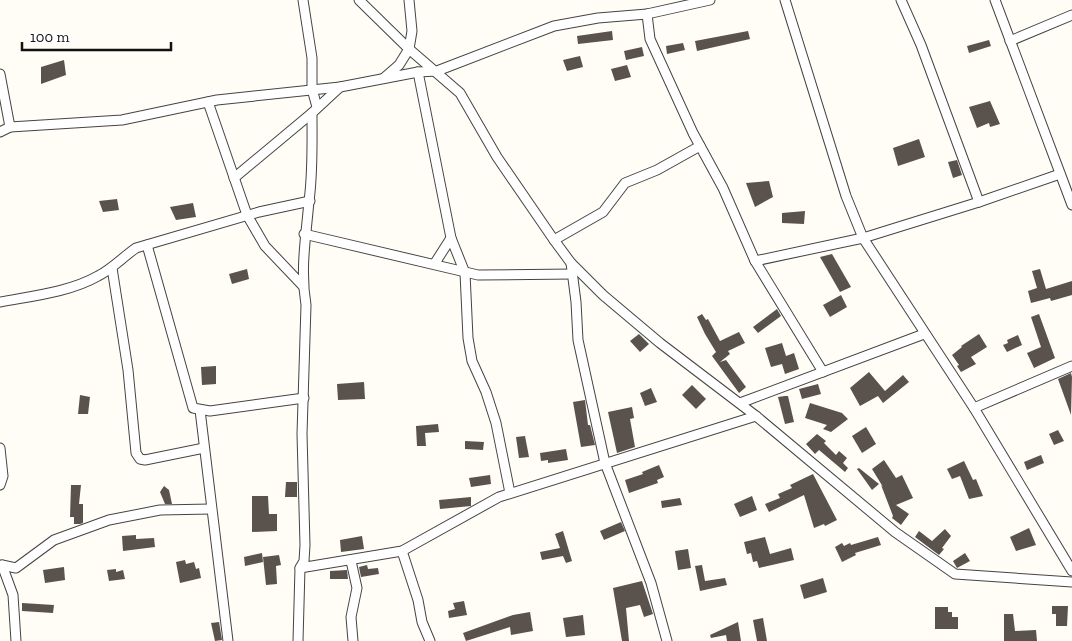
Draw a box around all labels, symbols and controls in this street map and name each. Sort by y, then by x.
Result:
scale bar [22,20,171,52]
text: 100 m [30,28,69,46]

